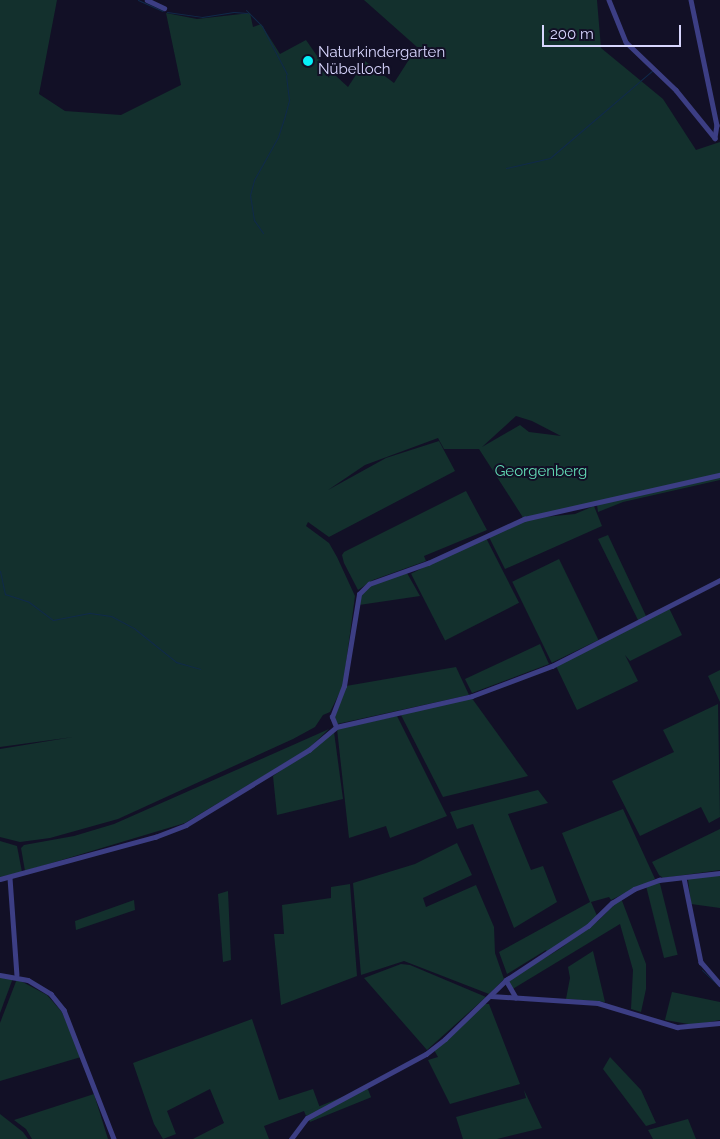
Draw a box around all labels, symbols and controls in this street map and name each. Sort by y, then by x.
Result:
scale bar [545,15,684,47]
text: 200 m [550,25,594,43]
place label: Naturkindergarten Nübelloch [318,43,445,78]
marker: Naturkindergarten Nübelloch [302,55,314,67]
park label: Georgenberg [495,463,587,481]

